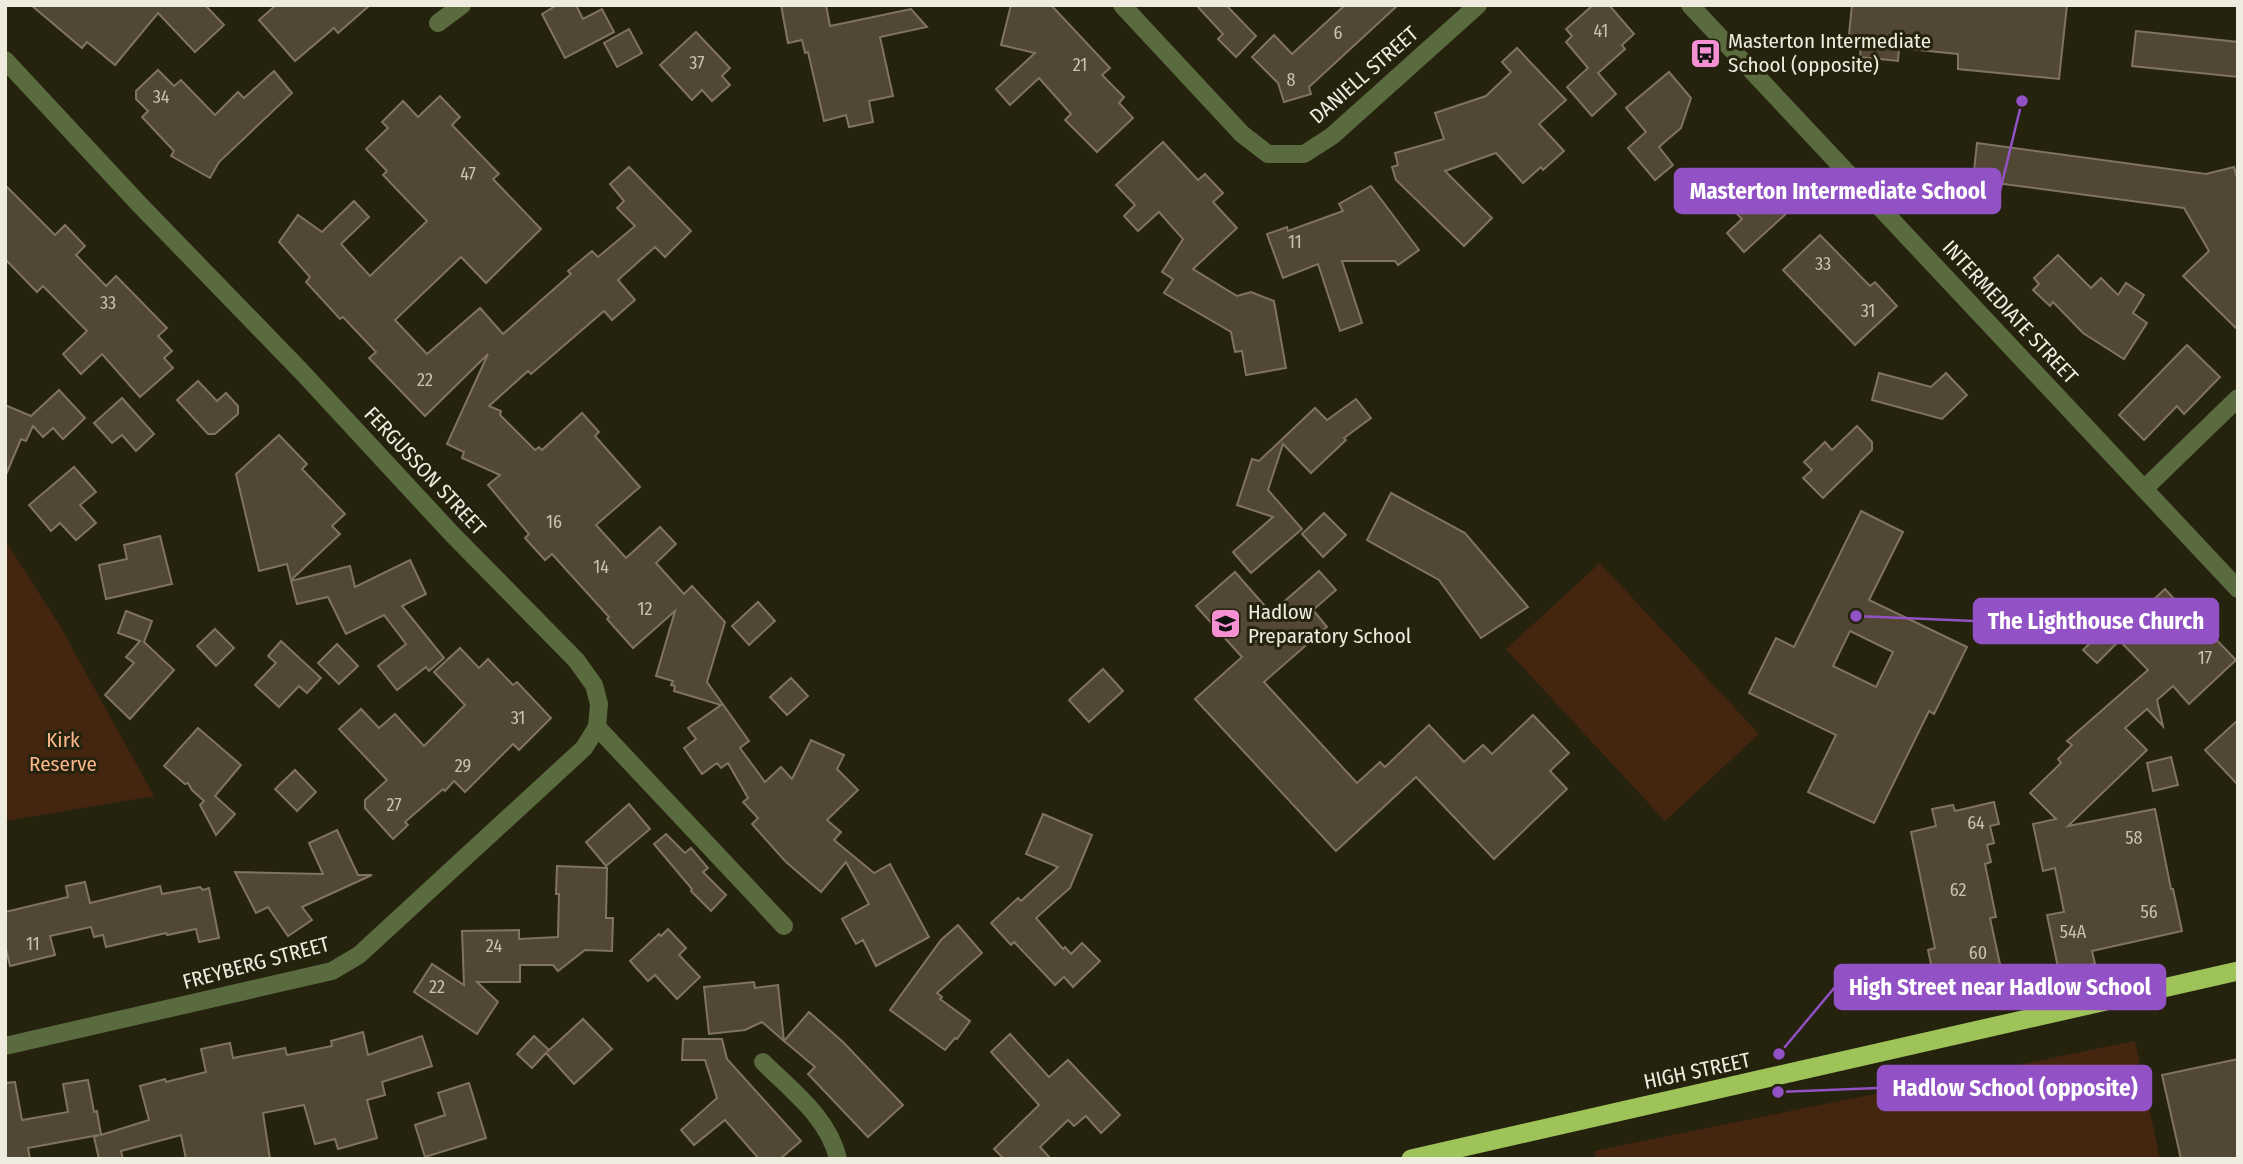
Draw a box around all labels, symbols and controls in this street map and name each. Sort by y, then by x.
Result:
house number: 41 [1594,20,1608,42]
street label: DANIELL STREET [1304,21,1424,129]
house number: 6 [1334,22,1343,44]
place label: Masterton Intermediate School (opposite) [1728,28,1931,78]
bus stop icon: Masterton Intermediate School (opposite) [1688,36,1722,70]
house number: 37 [689,52,705,74]
house number: 21 [1073,54,1087,76]
house number: 8 [1287,69,1296,91]
house number: 34 [153,86,170,108]
house number: 47 [460,163,476,185]
callout: Masterton Intermediate School [1675,169,2000,213]
text: Masterton Intermediate School [1690,177,1987,205]
house number: 11 [1288,231,1302,253]
street label: INTERMEDIATE STREET [1937,235,2083,389]
house number: 33 [1815,253,1831,275]
house number: 33 [100,292,116,314]
house number: 31 [1861,300,1875,322]
house number: 22 [417,369,433,391]
street label: FERGUSSON STREET [359,401,491,541]
house number: 16 [546,511,562,533]
house number: 14 [593,556,609,578]
house number: 12 [638,598,653,620]
place label: Hadlow Preparatory School [1248,599,1412,649]
callout: The Lighthouse Church [1974,599,2218,643]
school or university icon: Hadlow Preparatory School [1208,607,1242,641]
text: The Lighthouse Church [1988,607,2204,635]
house number: 17 [2198,647,2212,669]
house number: 31 [511,707,525,729]
park label: Kirk Reserve [29,727,97,777]
house number: 29 [455,755,471,777]
house number: 27 [386,794,402,816]
house number: 64 [1967,812,1985,834]
house number: 58 [2125,827,2143,849]
house number: 62 [1950,879,1966,901]
house number: 56 [2140,901,2158,923]
house number: 54A [2060,921,2087,943]
street label: FREYBERG STREET [180,931,333,995]
house number: 11 [26,933,40,955]
house number: 24 [486,935,502,957]
house number: 60 [1969,942,1987,964]
callout: High Street near Hadlow School [1835,965,2165,1009]
text: High Street near Hadlow School [1849,973,2152,1001]
house number: 22 [429,976,445,998]
street label: HIGH STREET [1641,1047,1753,1095]
callout: Hadlow School (opposite) [1878,1066,2151,1110]
text: Hadlow School (opposite) [1892,1074,2138,1102]

